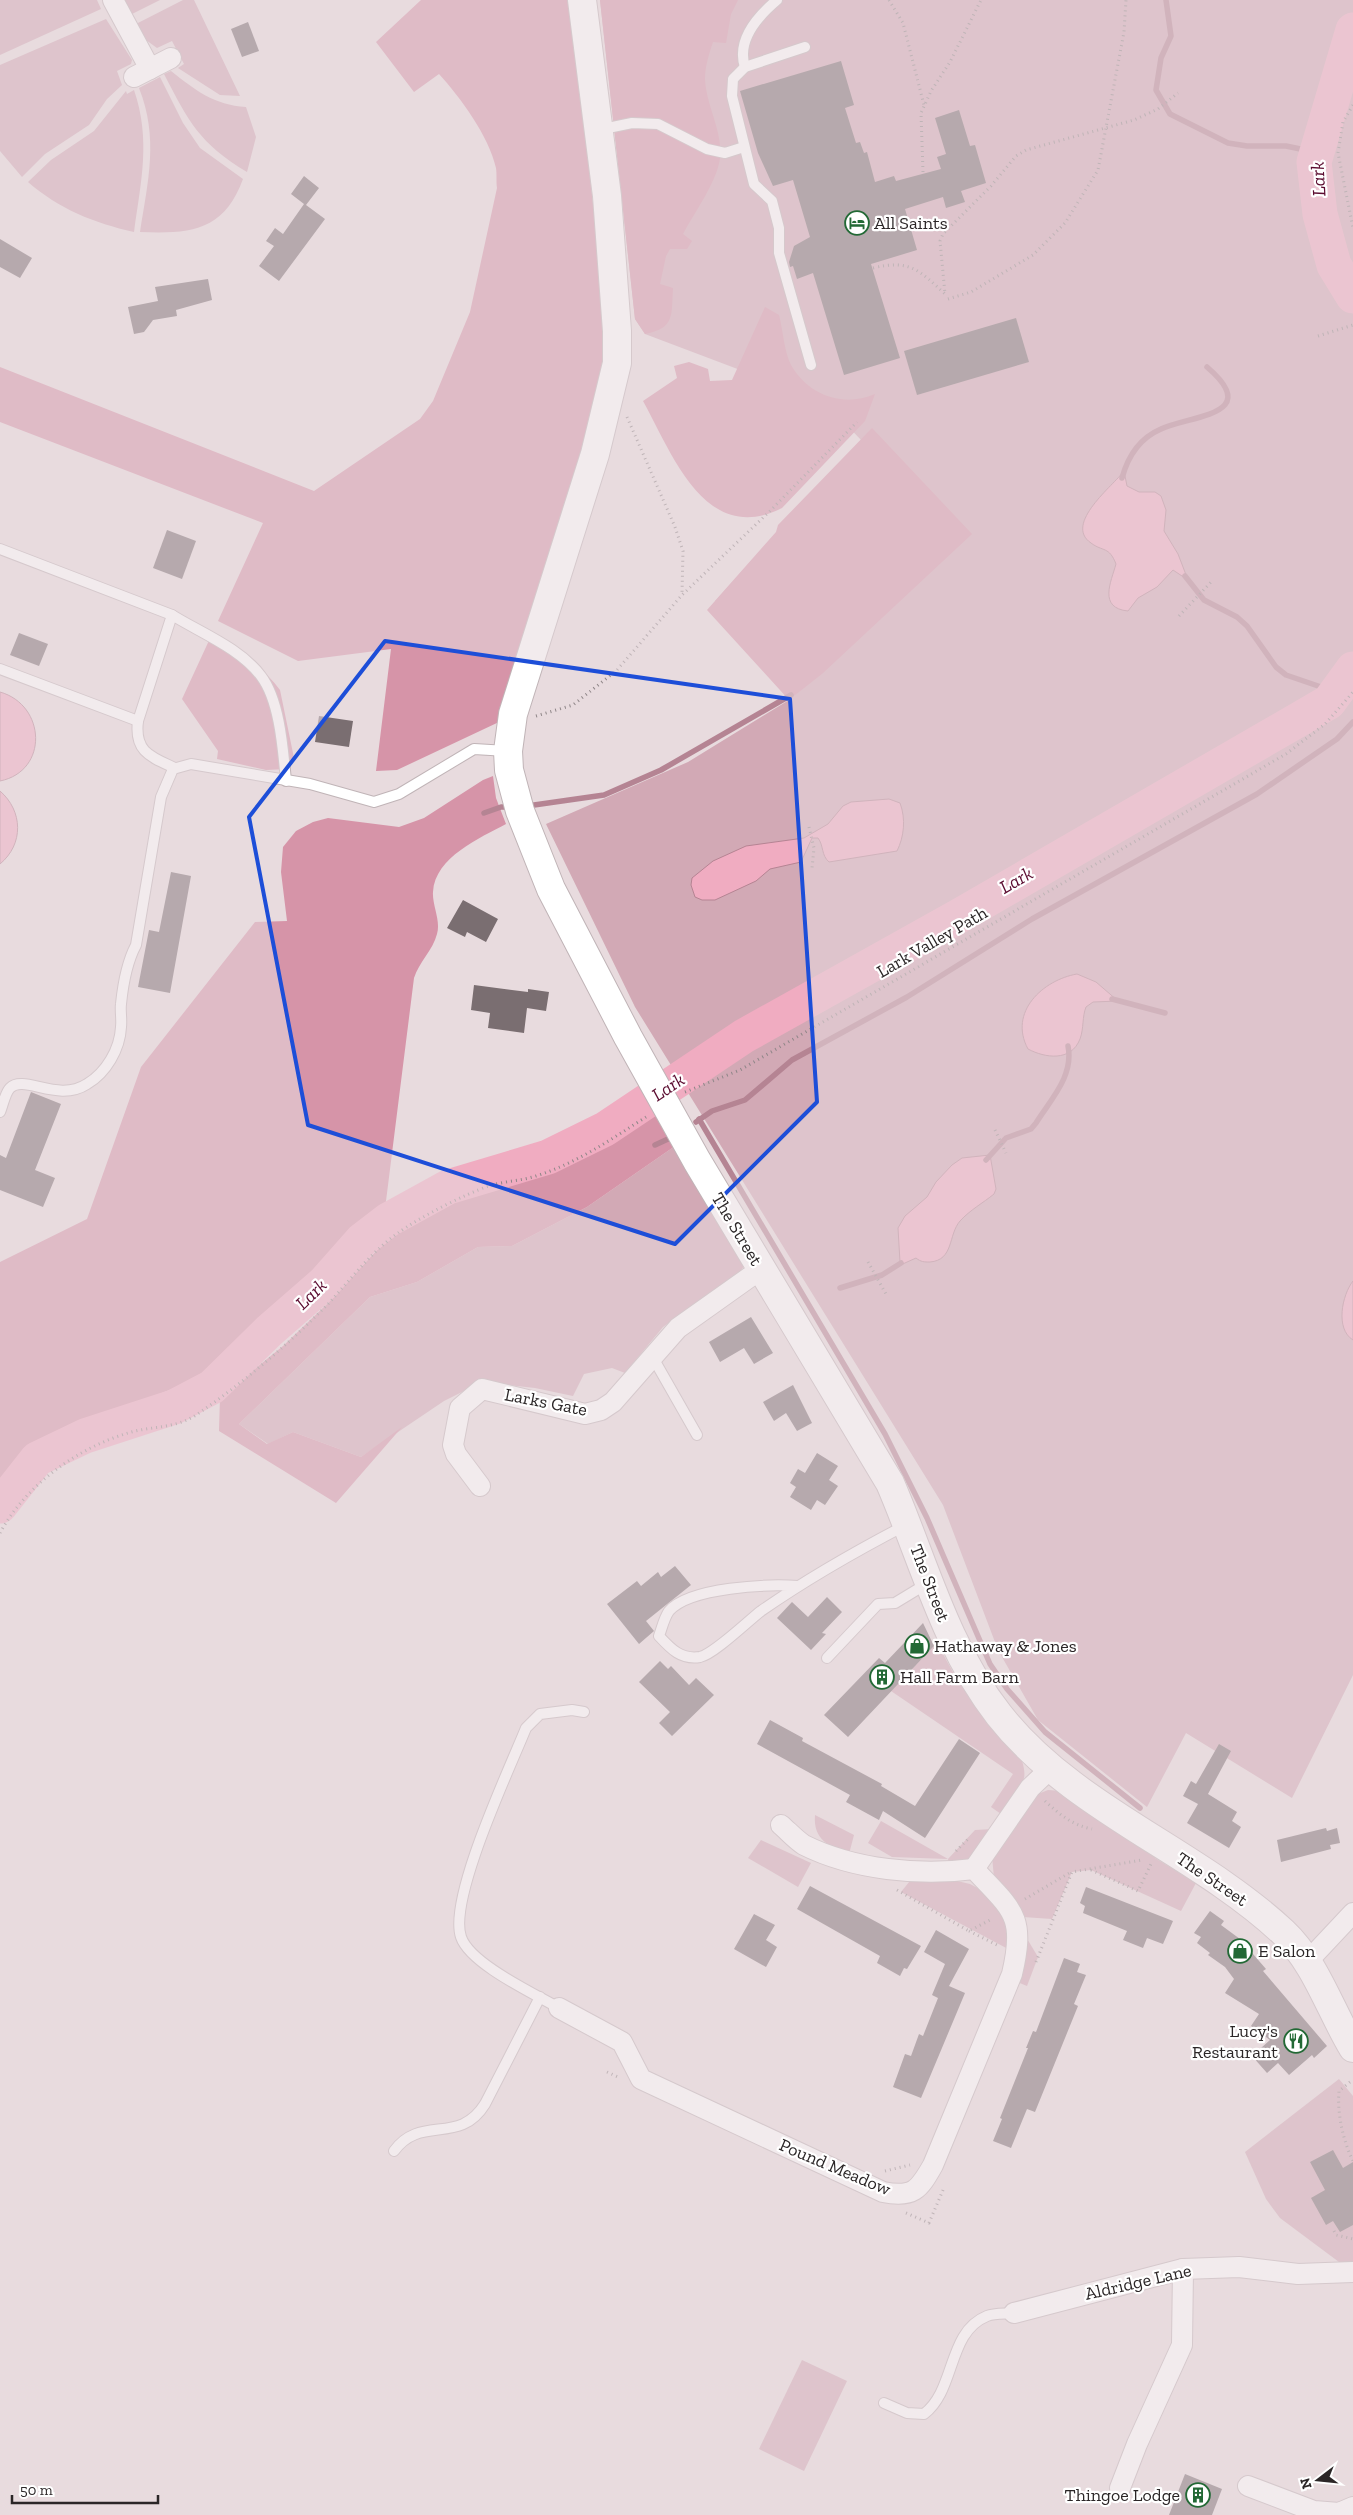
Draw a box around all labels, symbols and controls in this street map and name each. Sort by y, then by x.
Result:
water label: Lark [1306,161,1330,197]
hotel icon: All Saints [844,210,870,236]
place label: All Saints [874,212,948,234]
water label: Lark [995,861,1037,899]
street label: Lark Valley Path [873,901,991,983]
water label: Lark [647,1068,689,1106]
street label: The Street [707,1189,768,1270]
water label: Lark [291,1274,331,1314]
street label: Larks Gate [503,1383,589,1421]
street label: The Street [905,1541,955,1625]
shop icon: Hathaway & Jones [904,1633,930,1659]
place label: Hathaway & Jones [934,1635,1077,1657]
building icon: Hall Farm Barn [869,1664,895,1690]
place label: Hall Farm Barn [900,1666,1020,1688]
street label: The Street [1172,1847,1252,1911]
shop icon: E Salon [1227,1938,1253,1964]
place label: E Salon [1258,1940,1316,1962]
place label: Lucy's Restaurant [1192,2020,1278,2063]
restaurant icon: Lucy's Restaurant [1283,2028,1309,2054]
street label: Pound Meadow [776,2134,894,2200]
street label: Aldridge Lane [1083,2259,1193,2305]
north arrow [1293,2455,1343,2505]
scale bar [12,2472,159,2504]
text: N [1296,2476,1316,2491]
text: 50 m [20,2481,53,2499]
building icon: Thingoe Lodge [1185,2482,1211,2508]
place label: Thingoe Lodge [1065,2484,1180,2506]

